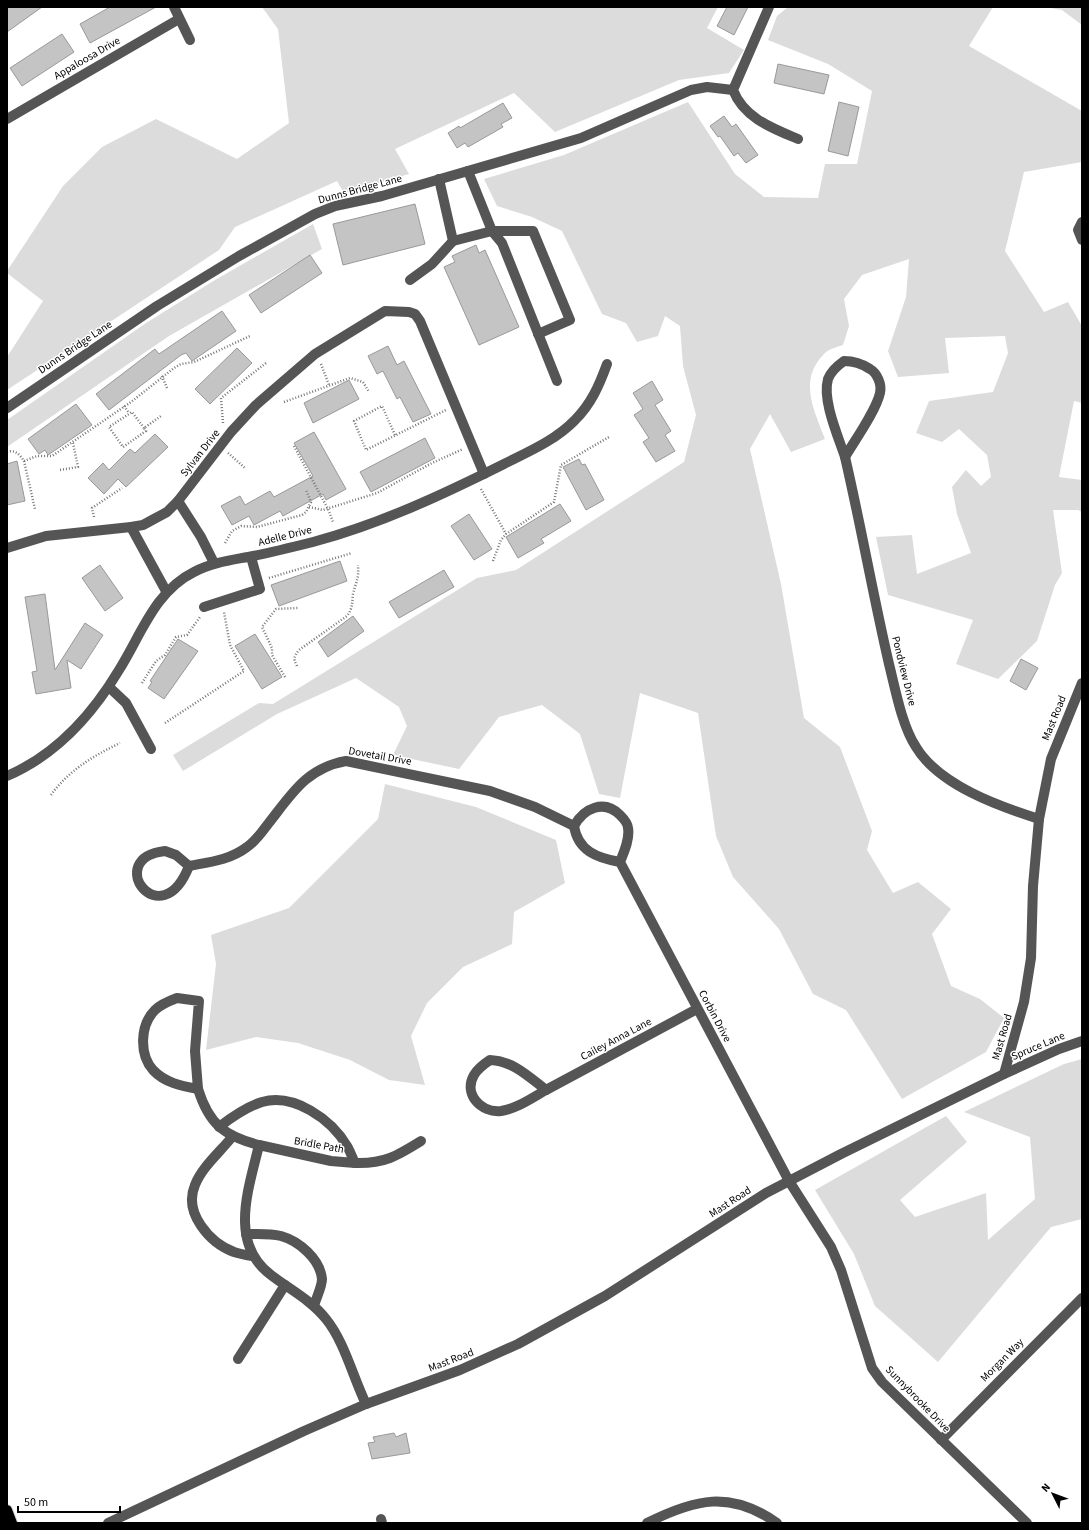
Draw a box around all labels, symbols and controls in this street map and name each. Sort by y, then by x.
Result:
street label: Appaloosa Drive [51,33,123,83]
street label: Dunns Bridge Lane [316,170,404,207]
street label: Dunns Bridge Lane [35,316,115,377]
street label: Sylvan Drive [177,426,224,480]
street label: Adelle Drive [257,522,314,550]
street label: Pondview Drive [888,635,920,708]
street label: Mast Road [1038,693,1070,743]
street label: Dovetail Drive [347,743,413,769]
street label: Corbin Drive [695,987,735,1045]
street label: Mast Road [988,1012,1016,1062]
street label: Cailey Anna Lane [578,1014,655,1064]
street label: Spruce Lane [1009,1028,1067,1064]
street label: Bridle Path [293,1133,345,1157]
street label: Mast Road [706,1183,754,1221]
street label: Morgan Way [977,1335,1027,1385]
street label: Mast Road [426,1344,476,1376]
street label: Sunnybrooke Drive [882,1362,954,1436]
north arrow [1033,1474,1073,1514]
text: N [1038,1480,1054,1495]
scale bar [18,1488,120,1514]
text: 50 m [24,1494,48,1511]

